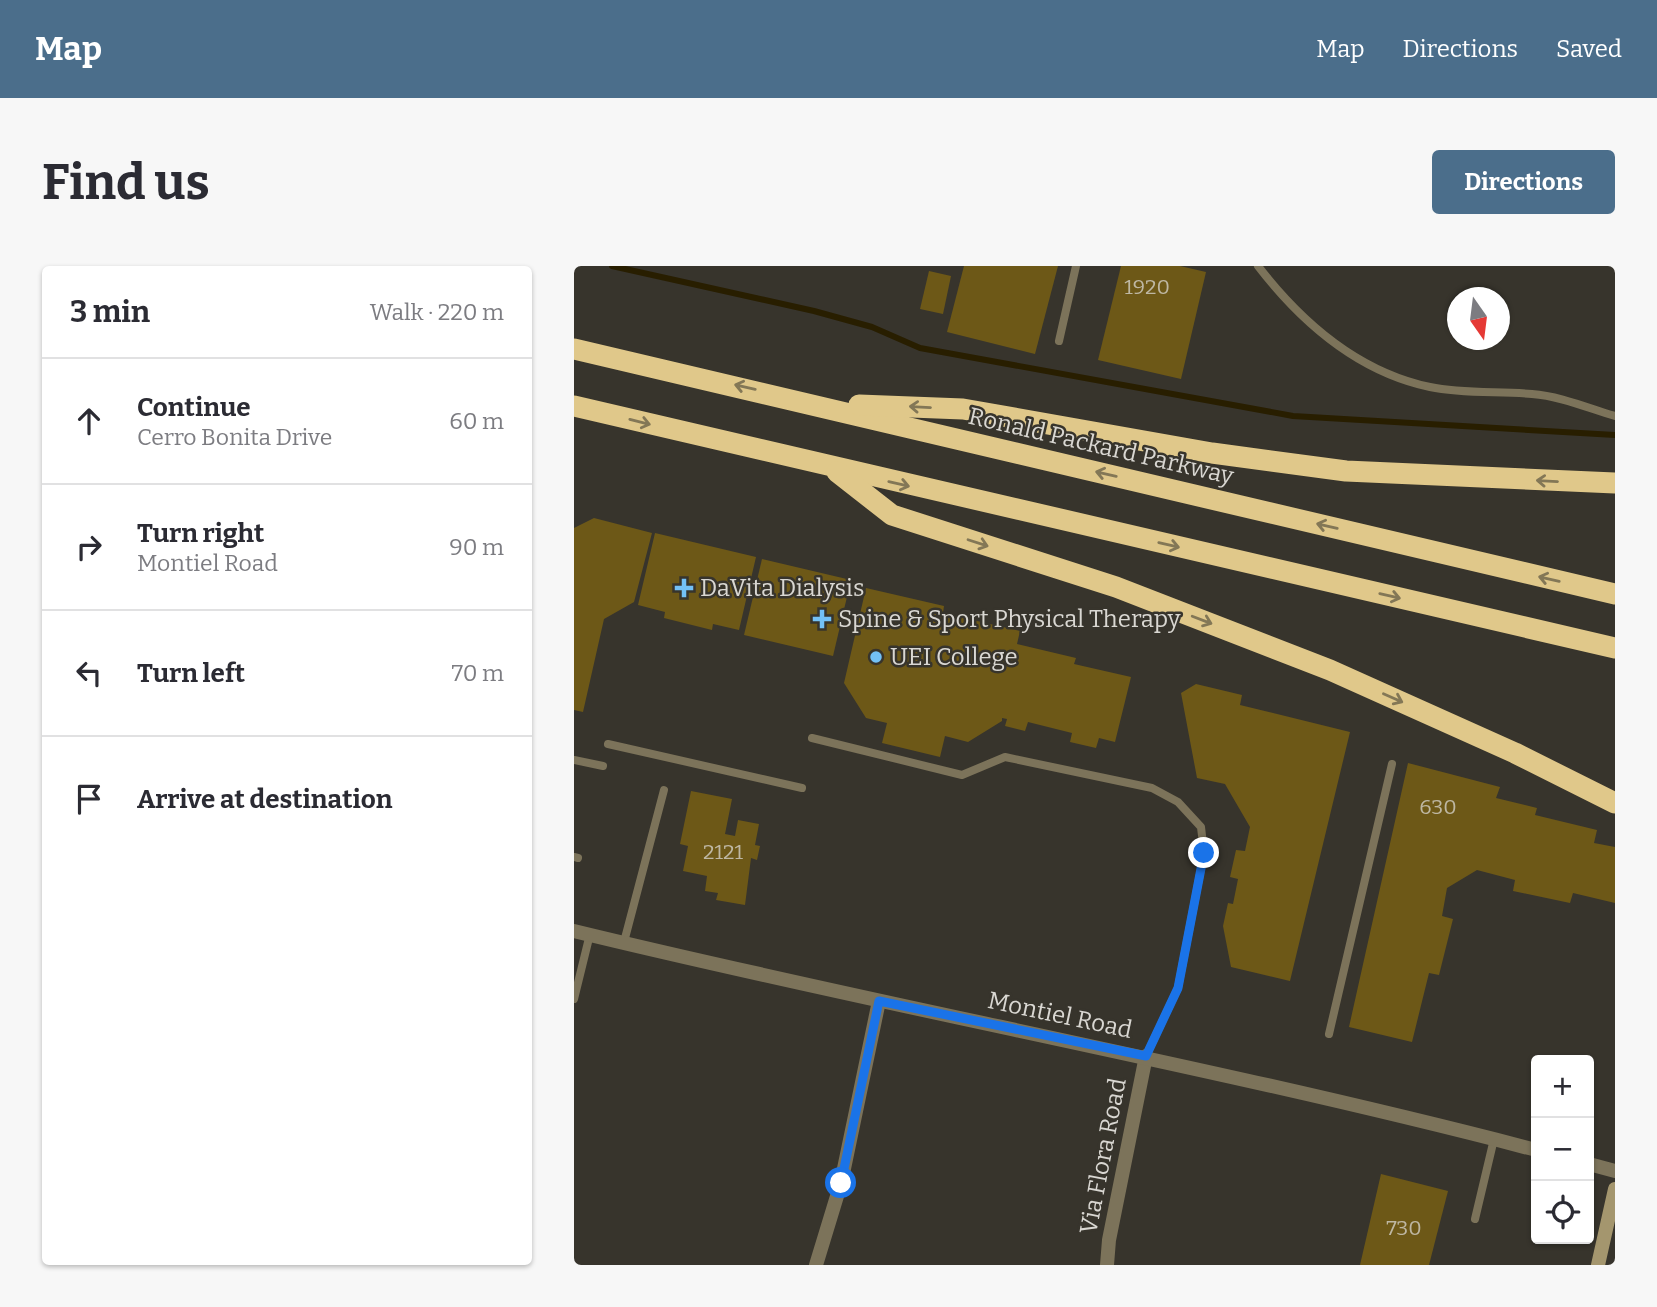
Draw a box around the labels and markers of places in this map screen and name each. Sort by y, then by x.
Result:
place label: DaVita Dialysis [700,574,865,602]
marker: DaVita Dialysis [674,578,694,598]
place label: Spine & Sport Physical Therapy [838,605,1181,633]
marker: Spine & Sport Physical Therapy [812,609,832,629]
place label: UEI College [890,643,1018,671]
marker: UEI College [868,649,884,665]

